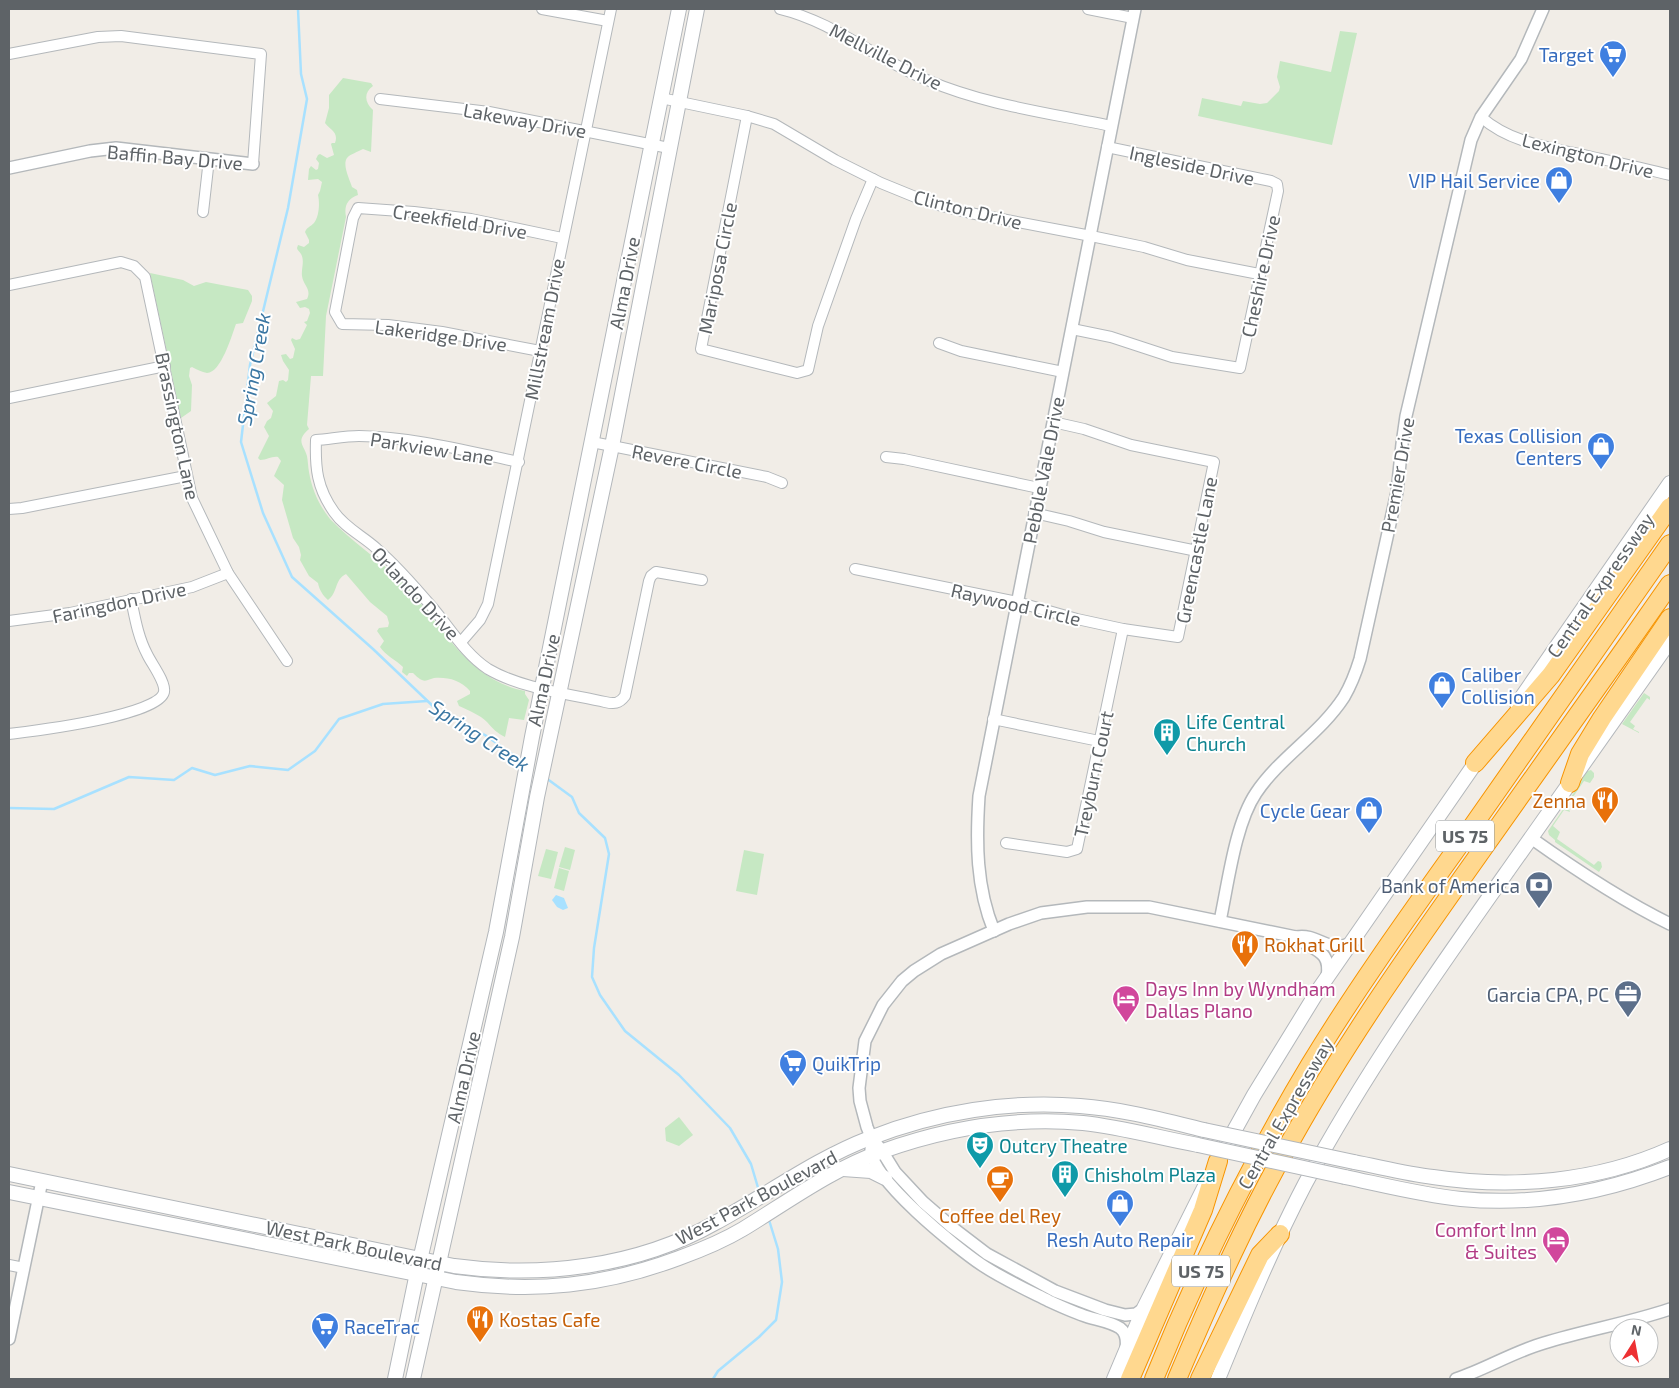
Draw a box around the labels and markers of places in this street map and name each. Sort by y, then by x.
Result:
supermarket icon: Target [1598,39,1628,78]
place label: Target [1539,43,1594,66]
shop icon: VIP Hail Service [1544,165,1574,204]
place label: VIP Hail Service [1409,169,1540,192]
place label: Texas Collision Centers [1455,424,1582,469]
shop icon: Texas Collision Centers [1586,431,1616,470]
place label: Caliber Collision [1461,663,1535,708]
shop icon: Caliber Collision [1427,670,1457,709]
place label: Life Central Church [1186,710,1285,755]
building icon: Life Central Church [1152,717,1182,756]
restaurant icon: Zenna [1590,785,1620,824]
place label: Zenna [1533,789,1586,812]
shop icon: Cycle Gear [1354,795,1384,834]
place label: Cycle Gear [1260,799,1350,822]
bank icon: Bank of America [1524,870,1554,909]
place label: Bank of America [1381,874,1520,897]
restaurant icon: Rokhat Grill [1230,929,1260,968]
place label: Rokhat Grill [1264,933,1365,956]
place label: Days Inn by Wyndham Dallas Plano [1145,977,1336,1022]
office icon: Garcia CPA, PC [1613,979,1643,1018]
place label: Garcia CPA, PC [1487,983,1609,1006]
hotel icon: Days Inn by Wyndham Dallas Plano [1111,984,1141,1023]
supermarket icon: QuikTrip [778,1048,808,1087]
place label: QuikTrip [812,1052,881,1075]
theatre icon: Outcry Theatre [965,1130,995,1169]
place label: Outcry Theatre [999,1134,1128,1157]
building icon: Chisholm Plaza [1050,1159,1080,1198]
place label: Chisholm Plaza [1084,1163,1216,1186]
cafe icon: Coffee del Rey [985,1164,1015,1203]
shop icon: Resh Auto Repair [1105,1188,1135,1227]
place label: Coffee del Rey [939,1204,1061,1227]
place label: Comfort Inn & Suites [1435,1218,1537,1263]
hotel icon: Comfort Inn & Suites [1541,1225,1571,1264]
place label: Resh Auto Repair [1047,1228,1194,1251]
restaurant icon: Kostas Cafe [465,1304,495,1343]
place label: Kostas Cafe [499,1308,601,1331]
supermarket icon: RaceTrac [310,1311,340,1350]
place label: RaceTrac [344,1315,420,1338]

